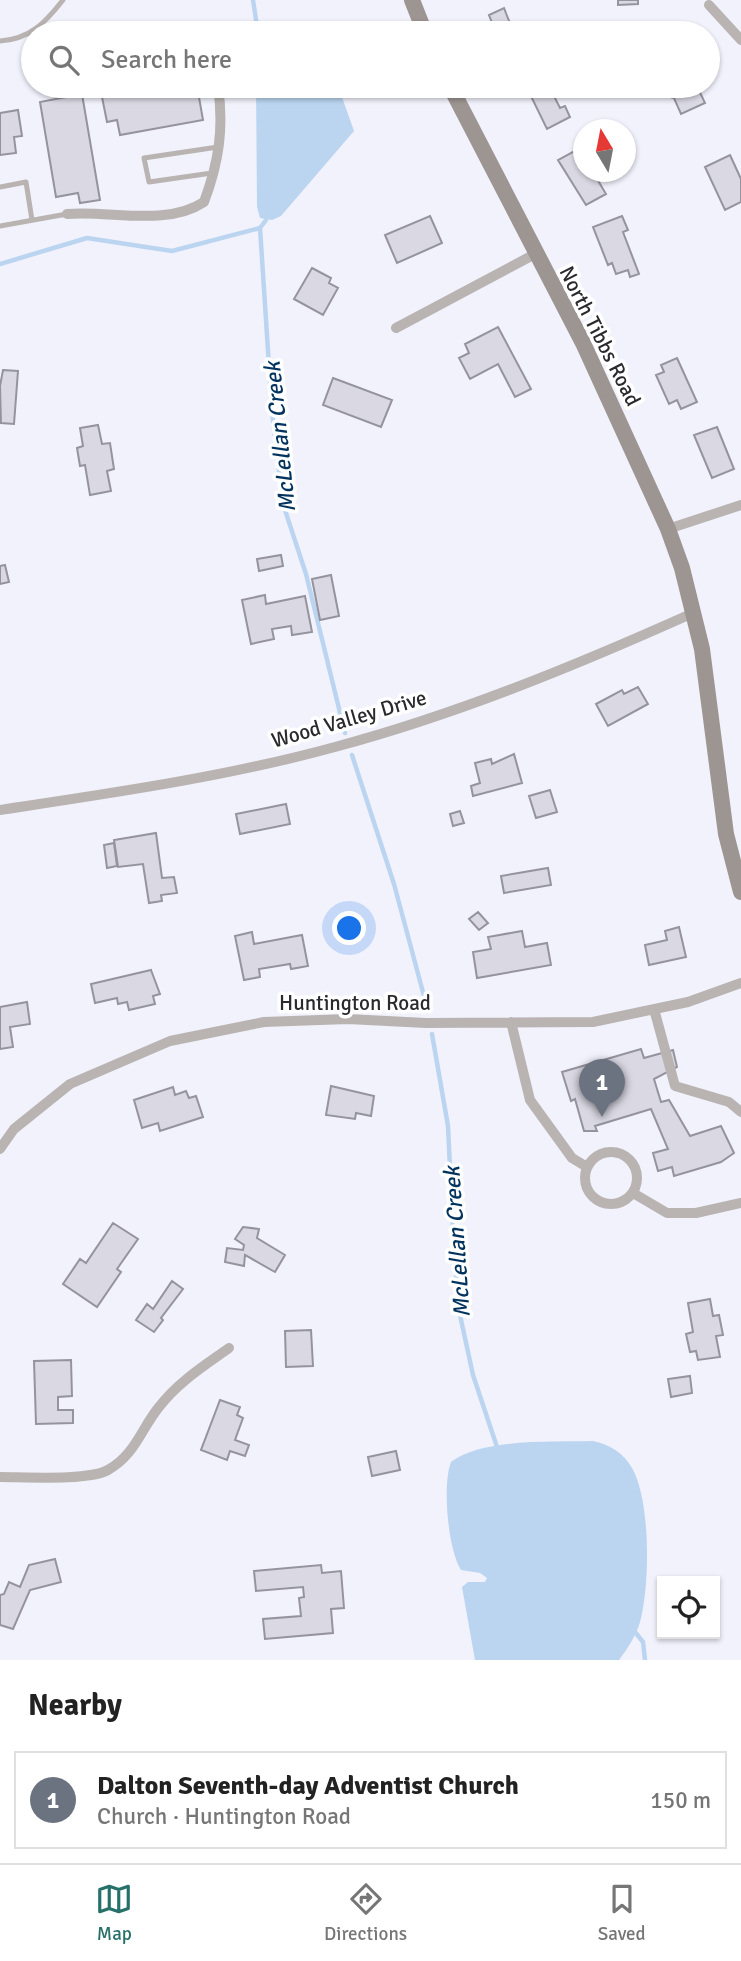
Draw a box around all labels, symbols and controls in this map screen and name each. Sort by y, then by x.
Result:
search box [21,21,720,98]
icon: search [45,41,83,79]
text: Search here [101,44,232,76]
north arrow [573,119,636,182]
street label: North Tibbs Road [554,262,646,410]
water label: McLellan Creek [257,358,302,514]
street label: Wood Valley Drive [268,684,430,754]
your location [332,911,366,945]
street label: Huntington Road [279,990,431,1016]
pin: 1 [579,1059,625,1117]
water label: McLellan Creek [437,1163,477,1319]
map controls [657,1576,720,1639]
button: locate [657,1576,720,1639]
text: Nearby [28,1687,122,1724]
text: Dalton Seventh-day Adventist Church [97,1770,519,1802]
text: 1 [47,1786,59,1815]
text: 150 m [650,1786,711,1815]
text: Church · Huntington Road [97,1802,351,1831]
tab: Map [95,1880,133,1946]
tab: Directions [324,1880,407,1946]
tab: Saved [598,1880,646,1946]

